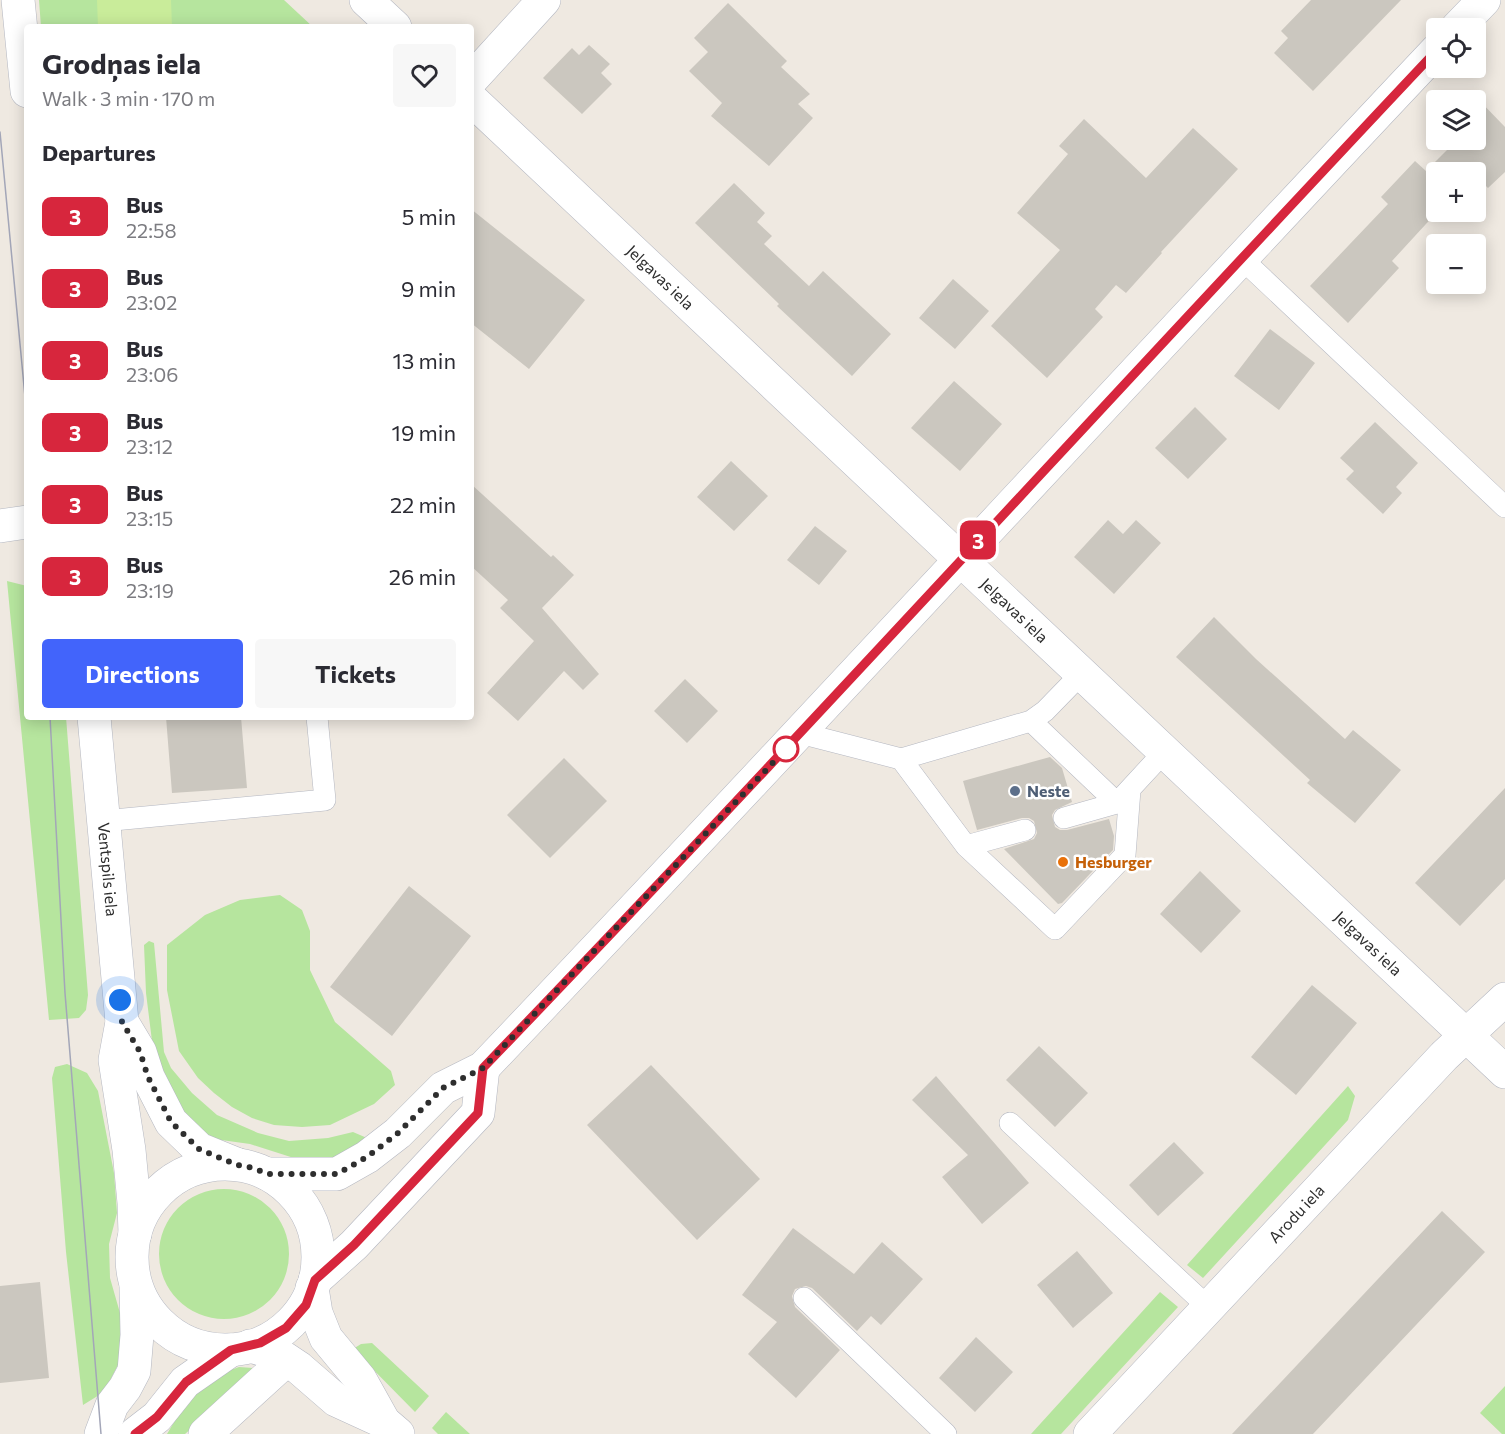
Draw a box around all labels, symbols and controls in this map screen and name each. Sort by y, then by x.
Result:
map controls [1426,18,1486,294]
button: locate [1426,18,1486,78]
button: heart [393,44,456,107]
text: Grodņas iela [42,46,201,80]
text: Walk · 3 min · 170 m [42,86,215,110]
button: layers [1426,90,1486,150]
text: Departures [42,139,156,166]
button: + [1426,162,1486,222]
text: Bus [126,191,163,218]
text: 5 min [402,203,456,230]
text: 3 [69,204,81,229]
text: 22:58 [126,218,177,242]
button: − [1426,234,1486,294]
street label: Jelgavas iela [623,241,698,313]
text: Bus [126,263,163,290]
text: 9 min [401,275,456,302]
text: 3 [69,276,81,301]
text: 23:02 [126,290,177,314]
text: Bus [126,335,163,362]
text: 13 min [392,347,456,374]
text: 3 [69,348,81,373]
text: 23:06 [126,362,178,386]
text: Bus [126,407,163,434]
text: 19 min [392,419,456,446]
text: 3 [69,420,81,445]
text: 23:12 [126,434,173,458]
text: Bus [126,479,163,506]
text: 22 min [390,491,456,518]
text: 3 [69,492,81,517]
text: 23:15 [126,506,173,530]
line badge: 3 [958,520,998,560]
text: 3 [972,528,984,553]
text: Bus [126,551,163,578]
text: 26 min [389,563,456,590]
text: 3 [69,564,81,589]
street label: Jelgavas iela [977,574,1052,646]
text: 23:19 [126,578,174,602]
button: Directions [42,639,243,708]
button: Tickets [255,639,456,708]
unlabelled marker [773,736,799,762]
place label: Neste [1027,781,1070,800]
marker: Neste [1008,784,1022,798]
street label: Ventspils iela [95,821,122,917]
place label: Hesburger [1075,852,1152,871]
marker: Hesburger [1056,855,1070,869]
street label: Jelgavas iela [1331,907,1406,979]
your location [105,985,135,1015]
street label: Arodu iela [1264,1180,1328,1246]

